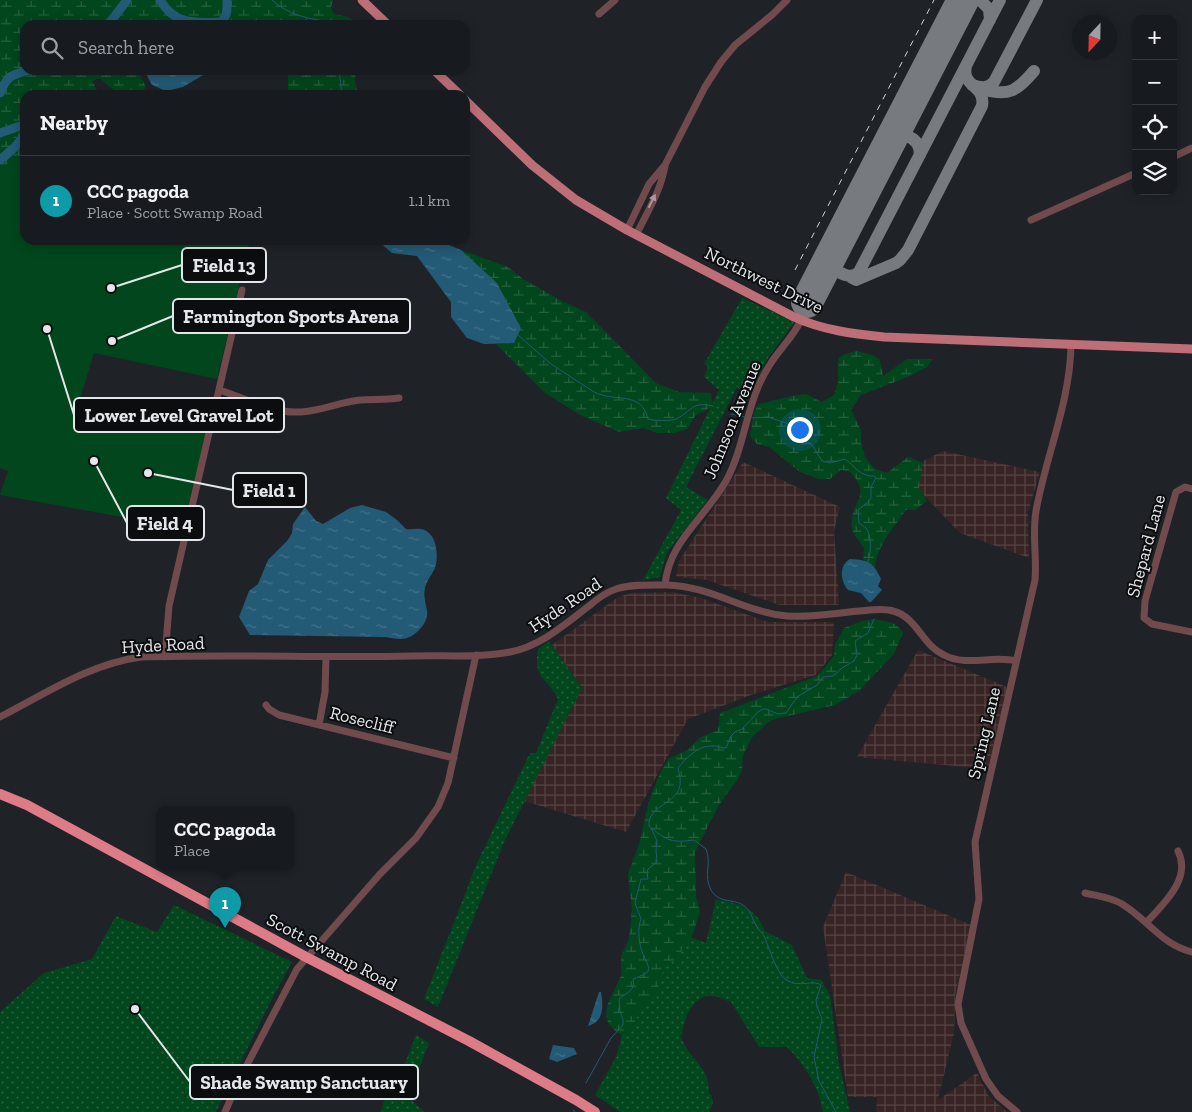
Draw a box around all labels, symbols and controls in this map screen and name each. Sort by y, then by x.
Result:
north arrow [1072,15,1117,60]
map controls [1132,15,1177,195]
button: + [1132,15,1177,60]
search box [20,20,470,75]
icon: search [38,34,66,62]
text: Search here [78,36,174,59]
button: − [1132,60,1177,105]
button: locate [1132,105,1177,150]
text: Nearby [40,110,108,135]
button: layers [1132,150,1177,195]
text: CCC pagoda [87,180,189,203]
text: 1 [53,191,59,210]
text: 1.1 km [409,191,450,210]
one-way arrow [648,193,657,208]
text: Place · Scott Swamp Road [87,203,263,222]
street label: Northwest Drive [701,242,827,318]
callout: Field 13 [182,248,266,282]
text: Field 13 [192,254,256,277]
callout: Farmington Sports Arena [173,299,410,333]
text: Farmington Sports Arena [183,305,399,328]
street label: Johnson Avenue [698,358,766,482]
callout: Lower Level Gravel Lot [74,398,284,432]
text: Lower Level Gravel Lot [84,404,274,427]
your location [787,417,813,443]
callout: Field 1 [233,473,306,507]
text: Field 1 [242,479,296,502]
street label: Shepard Lane [1122,492,1170,600]
callout: Field 4 [127,506,204,540]
text: Field 4 [137,512,193,535]
street label: Hyde Road [524,573,606,637]
street label: Hyde Road [121,632,205,658]
street label: Spring Lane [963,685,1005,781]
street label: Rosecliff [327,701,398,739]
popup [156,806,294,871]
text: CCC pagoda [174,818,276,841]
text: Place [174,841,210,860]
pin: 1 [209,887,241,928]
street label: Scott Swamp Road [263,908,401,996]
callout: Shade Swamp Sanctuary [190,1065,418,1099]
text: Shade Swamp Sanctuary [200,1071,408,1094]

